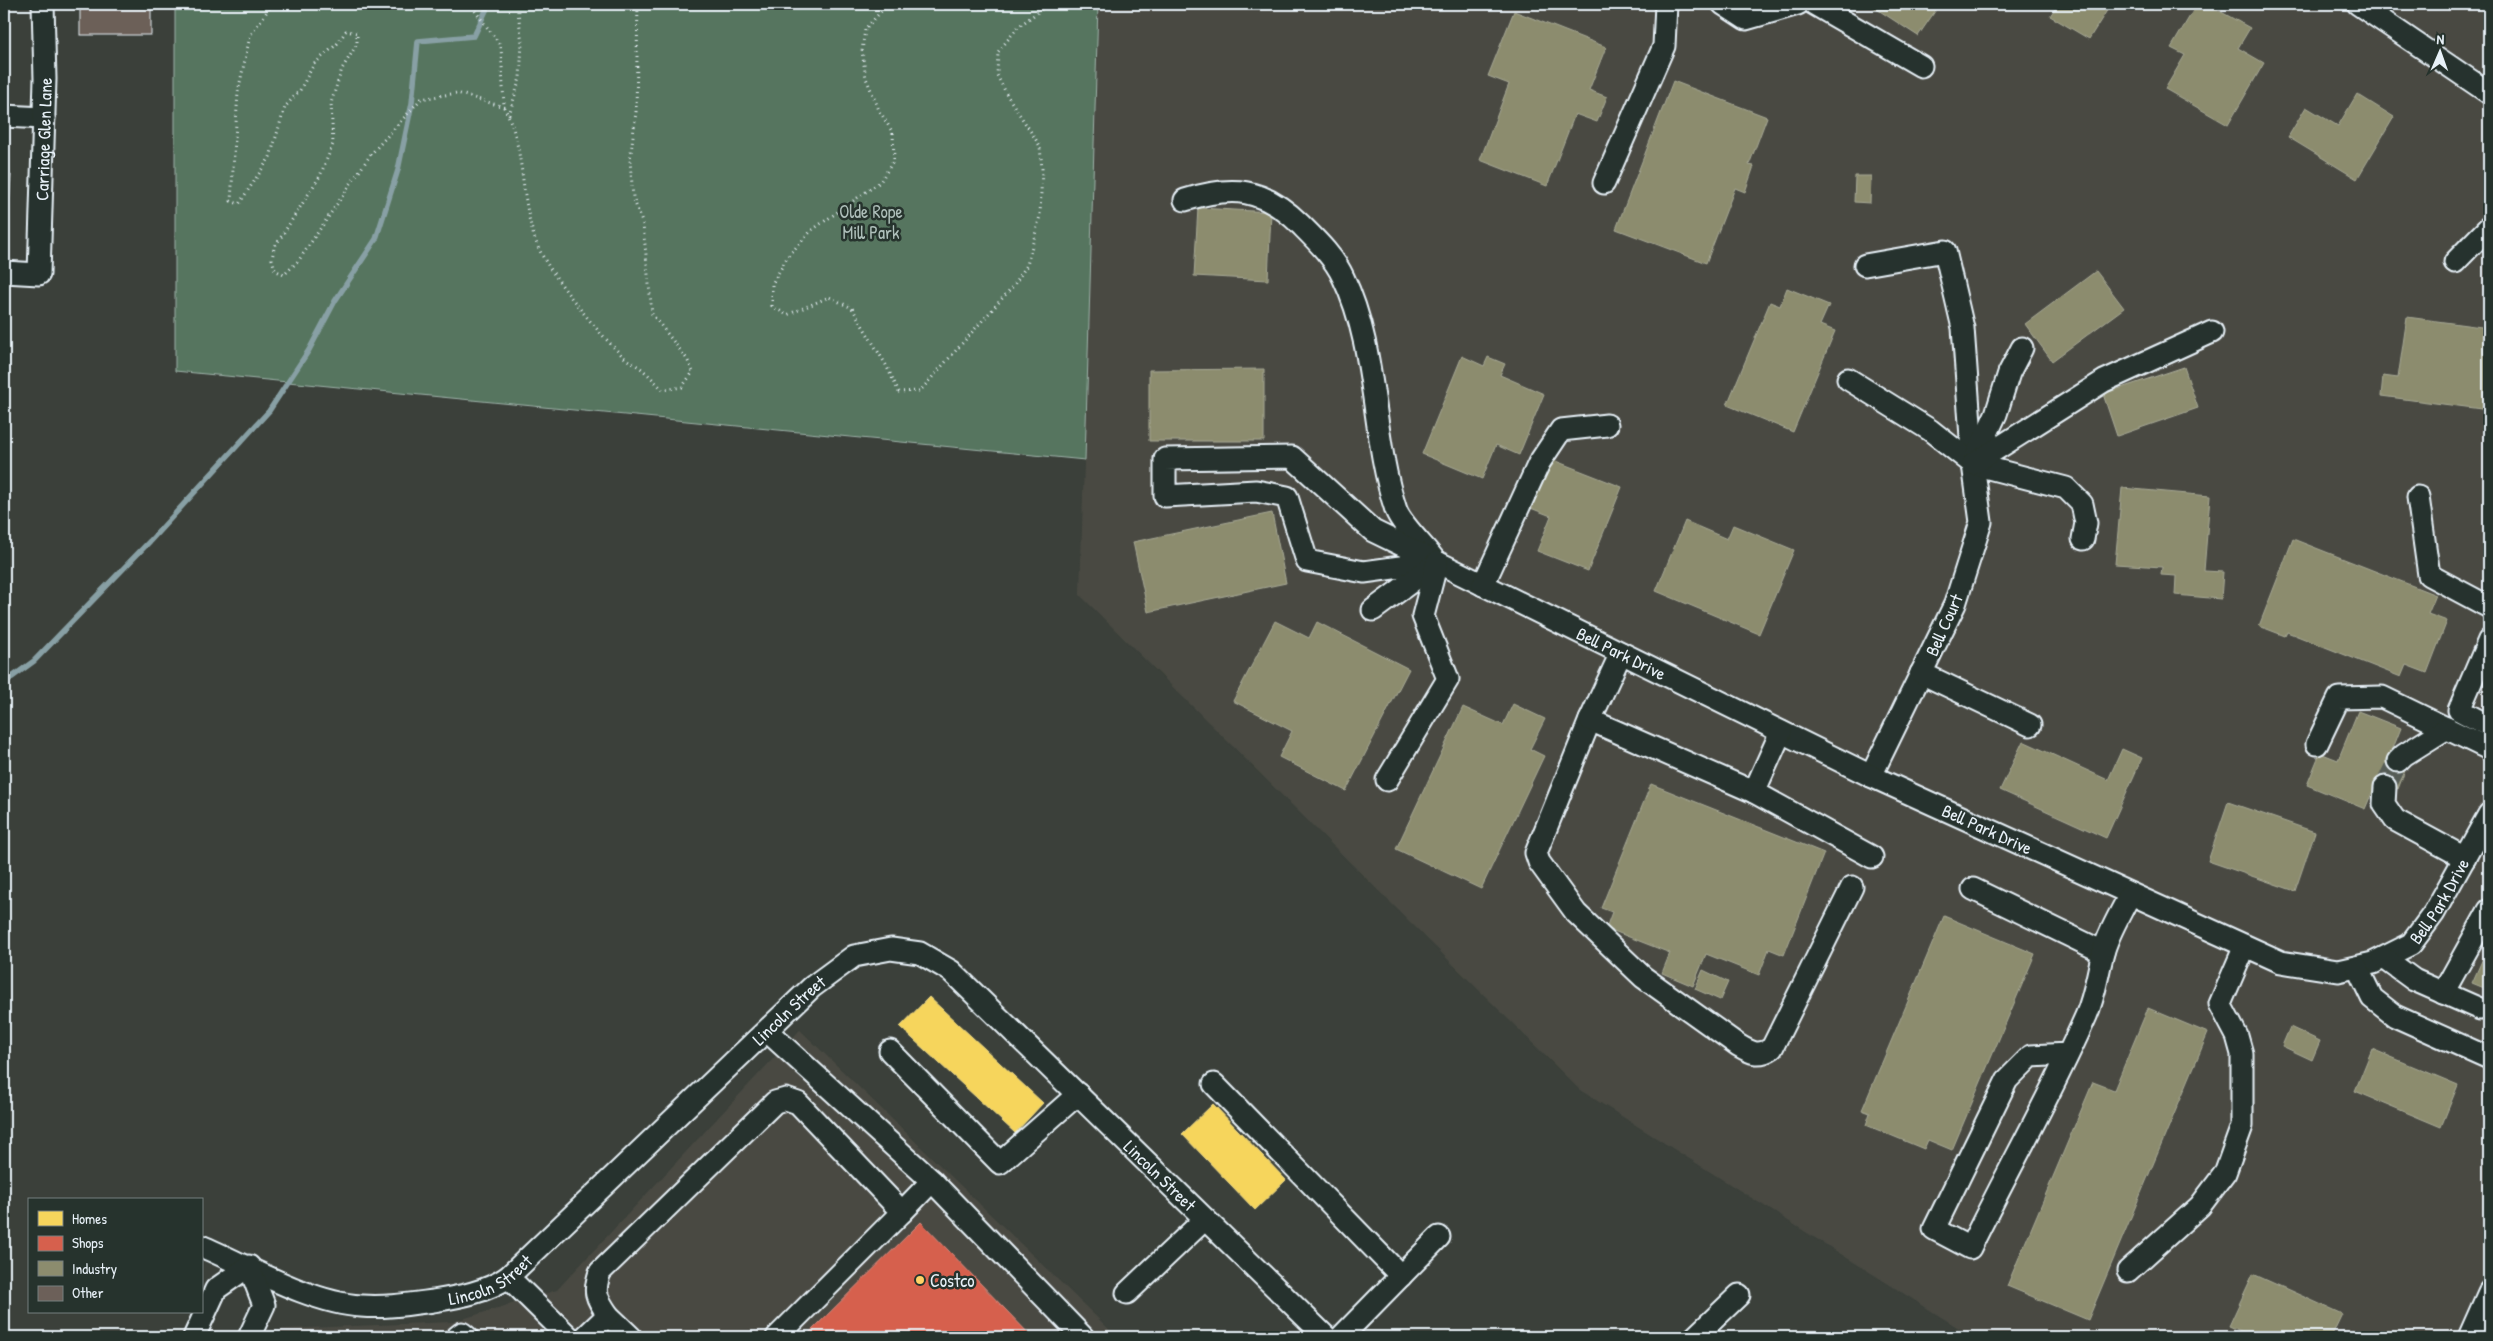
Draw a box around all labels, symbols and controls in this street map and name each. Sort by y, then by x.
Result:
north arrow [2416,28,2466,78]
text: N [2436,29,2445,48]
street label: Carriage Glen Lane [29,77,58,201]
park label: Olde Rope Mill Park [839,199,903,245]
street label: Bell Court [1919,589,1969,660]
street label: Bell Park Drive [1573,620,1670,685]
street label: Bell Park Drive [1938,797,2036,860]
street label: Bell Park Drive [2403,854,2475,949]
street label: Lincoln Street [746,968,831,1050]
street label: Lincoln Street [1119,1134,1203,1217]
legend [28,1198,202,1314]
text: Homes [72,1208,107,1229]
text: Shops [72,1232,104,1253]
street label: Lincoln Street [446,1248,538,1311]
text: Industry [72,1258,117,1279]
place label: Costco [930,1268,974,1293]
marker: Costco [914,1274,926,1286]
text: Other [72,1282,104,1303]

